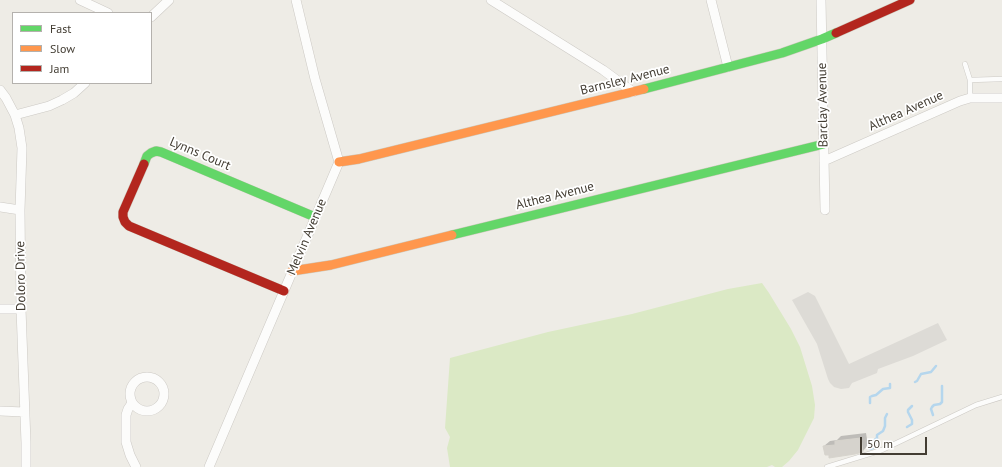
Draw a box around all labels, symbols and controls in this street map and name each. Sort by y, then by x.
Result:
legend [12,12,152,84]
text: Fast [50,21,71,36]
text: Slow [50,41,75,56]
text: Jam [50,61,69,76]
street label: Barnsley Avenue [579,61,671,99]
street label: Barclay Avenue [814,63,832,147]
street label: Althea Avenue [866,88,946,134]
street label: Lynns Court [167,134,233,174]
street label: Althea Avenue [514,179,596,213]
street label: Melvin Avenue [284,196,330,278]
street label: Doloro Drive [13,241,29,311]
scale bar [862,429,929,455]
text: 50 m [867,436,893,451]

